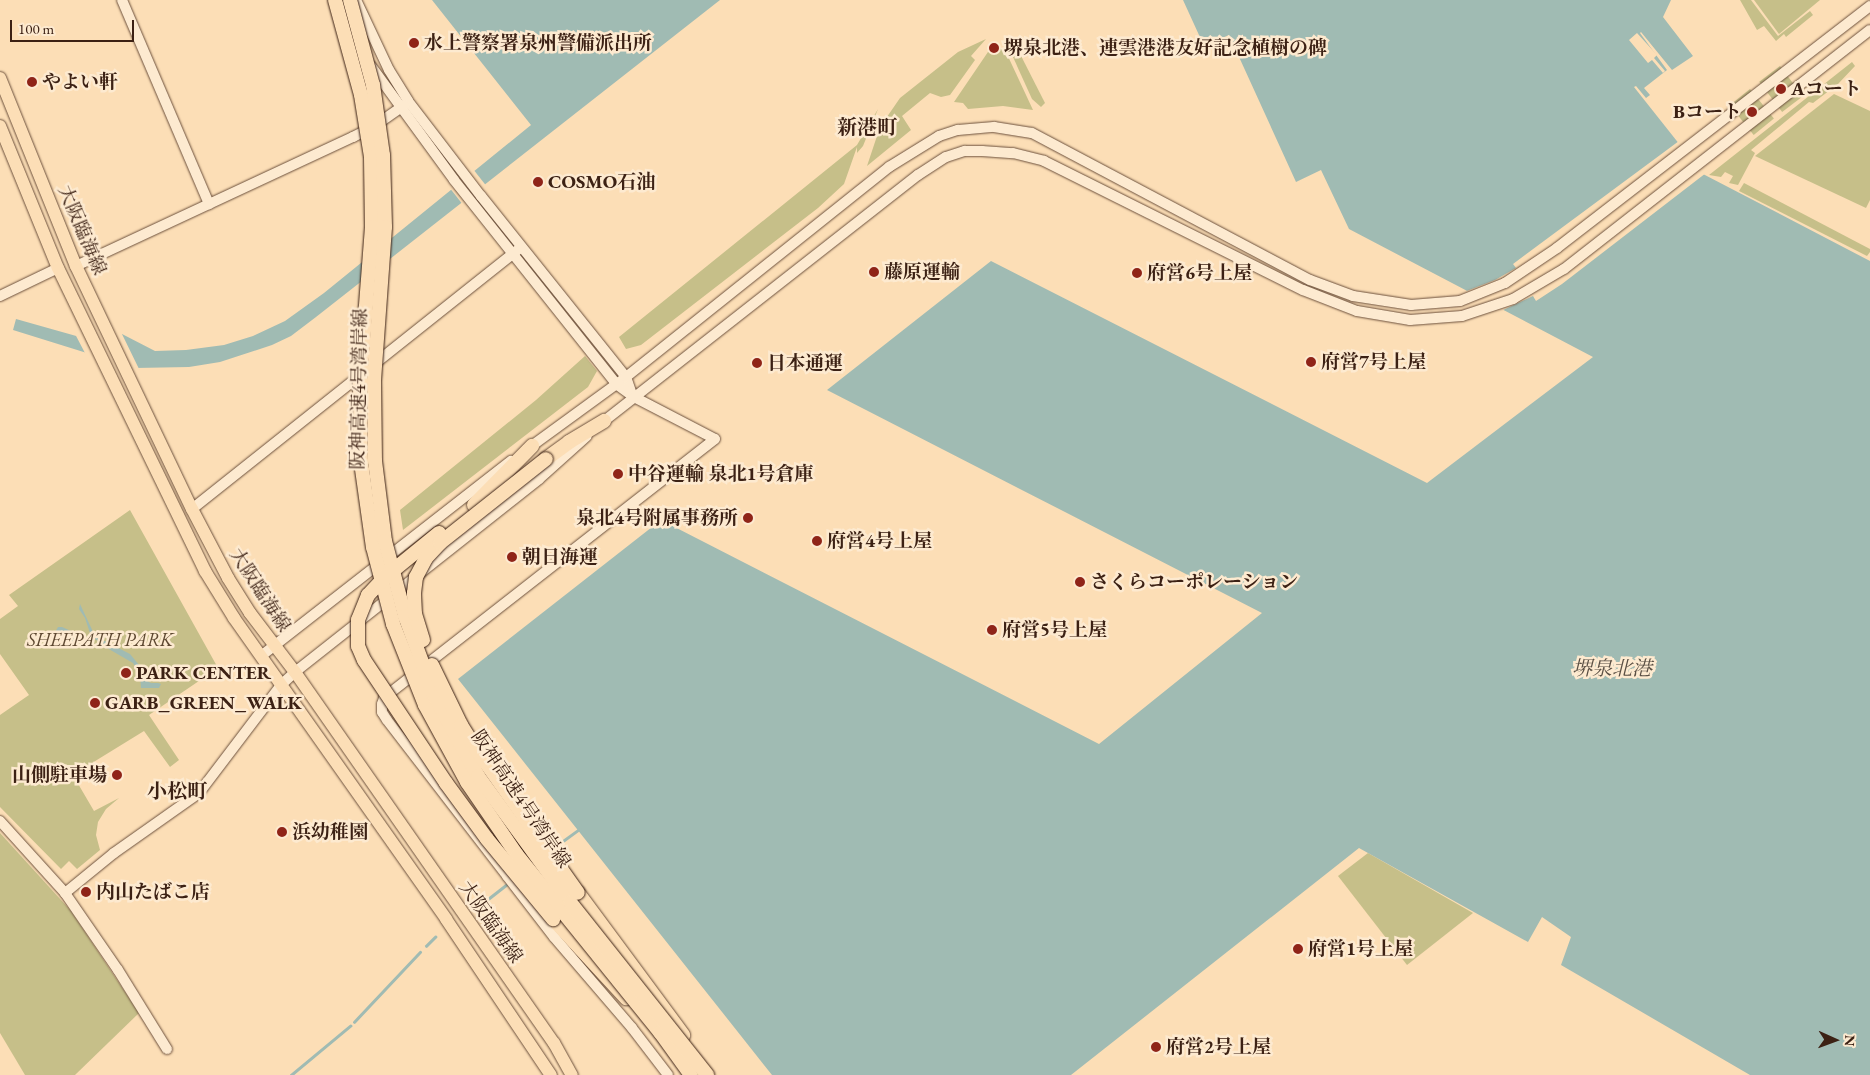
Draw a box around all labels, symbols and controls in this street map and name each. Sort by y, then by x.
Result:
scale bar [12,10,136,42]
text: 100 m [18,19,54,38]
place label: 水上警察署泉州警備派出所 [424,32,652,54]
marker: 水上警察署泉州警備派出所 [408,37,420,49]
place label: 堺泉北港、連雲港港友好記念植樹の碑 [1004,37,1327,59]
marker: 堺泉北港、連雲港港友好記念植樹の碑 [988,42,1000,54]
place label: やよい軒 [42,71,118,93]
marker: やよい軒 [26,76,38,88]
place label: Aコート [1791,78,1862,100]
marker: Aコート [1775,83,1787,95]
place label: Bコート [1673,101,1742,123]
marker: Bコート [1746,106,1758,118]
district label: 新港町 [837,115,897,139]
place label: COSMO石油 [548,171,655,193]
marker: COSMO石油 [532,176,544,188]
street label: 大阪臨海線 [53,182,111,278]
place label: 藤原運輸 [884,261,960,283]
place label: 府営6号上屋 [1147,262,1252,284]
marker: 藤原運輸 [868,266,880,278]
marker: 府営6号上屋 [1131,267,1143,279]
street label: 阪神高速4号湾岸線 [346,308,372,470]
place label: 府営7号上屋 [1321,351,1426,373]
place label: 日本通運 [767,352,843,374]
marker: 府営7号上屋 [1305,356,1317,368]
marker: 日本通運 [751,357,763,369]
place label: 中谷運輸 泉北1号倉庫 [628,463,814,485]
marker: 中谷運輸 泉北1号倉庫 [612,468,624,480]
place label: 泉北4号附属事務所 [576,507,738,529]
marker: 泉北4号附属事務所 [742,512,754,524]
place label: 府営4号上屋 [827,530,932,552]
marker: 府営4号上屋 [811,535,823,547]
street label: 大阪臨海線 [225,544,295,636]
place label: 朝日海運 [522,546,598,568]
marker: 朝日海運 [506,551,518,563]
place label: さくらコーポレーション [1090,571,1299,593]
marker: さくらコーポレーション [1074,576,1086,588]
place label: 府営5号上屋 [1002,619,1107,641]
marker: 府営5号上屋 [986,624,998,636]
park label: SHEEPATH PARK [27,629,173,651]
water label: 堺泉北港 [1572,656,1652,680]
place label: PARK CENTER [136,662,271,684]
marker: PARK CENTER [120,667,132,679]
place label: GARB_GREEN_WALK [105,692,302,714]
marker: GARB_GREEN_WALK [89,697,101,709]
street label: 阪神高速4号湾岸線 [467,726,575,872]
place label: 山側駐車場 [12,764,107,786]
marker: 山側駐車場 [111,769,123,781]
district label: 小松町 [147,779,207,803]
place label: 浜幼稚園 [292,821,368,843]
marker: 浜幼稚園 [276,826,288,838]
street label: 大阪臨海線 [454,877,528,967]
place label: 内山たばこ店 [96,881,210,903]
marker: 内山たばこ店 [80,886,92,898]
place label: 府営1号上屋 [1308,938,1413,960]
marker: 府営1号上屋 [1292,943,1304,955]
north arrow [1810,1015,1860,1065]
text: N [1841,1035,1859,1046]
place label: 府営2号上屋 [1166,1036,1271,1058]
marker: 府営2号上屋 [1150,1041,1162,1053]

